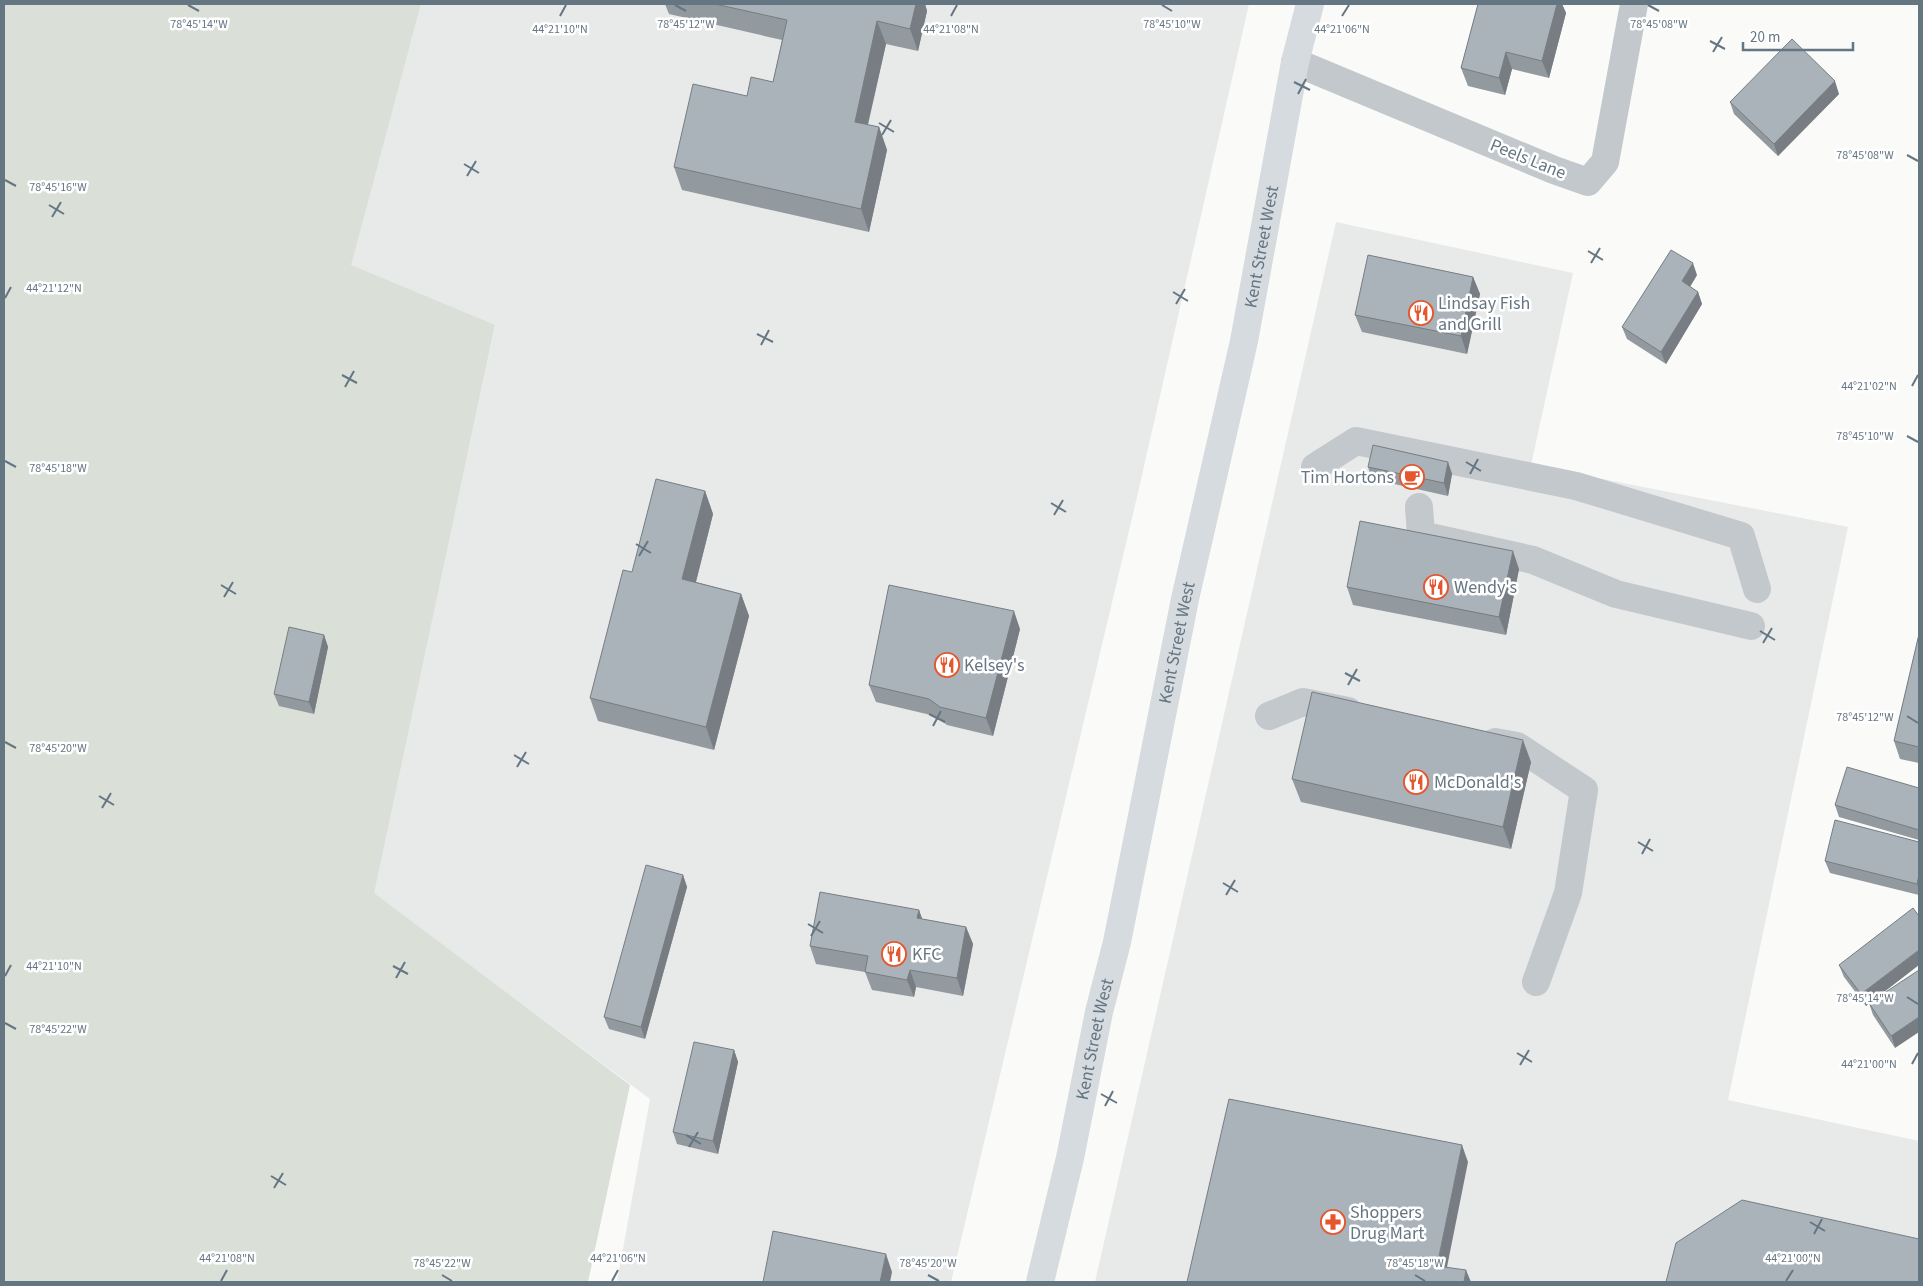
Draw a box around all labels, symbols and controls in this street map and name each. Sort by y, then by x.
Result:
text: 78°45'14"W [170,16,228,33]
text: 78°45'12"W [657,16,715,33]
text: 78°45'10"W [1143,16,1201,33]
text: 78°45'08"W [1630,16,1688,33]
scale bar [1743,20,1853,52]
text: 44°21'10"N [532,21,588,38]
text: 44°21'08"N [923,21,979,38]
text: 44°21'06"N [1314,21,1370,38]
text: 20 m [1750,27,1780,48]
street label: Peels Lane [1486,132,1570,186]
text: 78°45'08"W [1836,147,1894,164]
text: 78°45'16"W [29,179,87,196]
street label: Kent Street West [1238,183,1285,310]
text: 44°21'12"N [26,280,82,297]
place label: Lindsay Fish and Grill [1438,291,1530,337]
restaurant icon: Lindsay Fish and Grill [1408,300,1434,326]
text: 44°21'02"N [1841,378,1897,395]
text: 78°45'10"W [1836,428,1894,445]
text: 78°45'18"W [29,460,87,477]
cafe icon: Tim Hortons [1399,464,1425,490]
place label: Tim Hortons [1301,465,1394,490]
restaurant icon: Wendy's [1423,574,1449,600]
place label: Wendy's [1454,575,1517,600]
street label: Kent Street West [1152,579,1201,706]
restaurant icon: Kelsey's [934,652,960,678]
place label: Kelsey's [964,653,1024,678]
text: 78°45'12"W [1836,709,1894,726]
text: 78°45'20"W [29,740,87,757]
restaurant icon: McDonald's [1403,769,1429,795]
place label: McDonald's [1434,770,1521,795]
restaurant icon: KFC [881,941,907,967]
place label: KFC [912,942,941,967]
text: 44°21'10"N [26,958,82,975]
street label: Kent Street West [1069,975,1120,1102]
text: 78°45'14"W [1836,990,1894,1007]
text: 78°45'22"W [29,1021,87,1038]
text: 44°21'00"N [1841,1056,1897,1073]
place label: Shoppers Drug Mart [1350,1200,1424,1246]
pharmacy icon: Shoppers Drug Mart [1320,1209,1346,1235]
text: 44°21'08"N [199,1250,255,1267]
text: 44°21'06"N [590,1250,646,1267]
text: 44°21'00"N [1765,1250,1821,1267]
text: 78°45'22"W [413,1255,471,1272]
text: 78°45'20"W [899,1255,957,1272]
text: 78°45'18"W [1386,1255,1444,1272]

